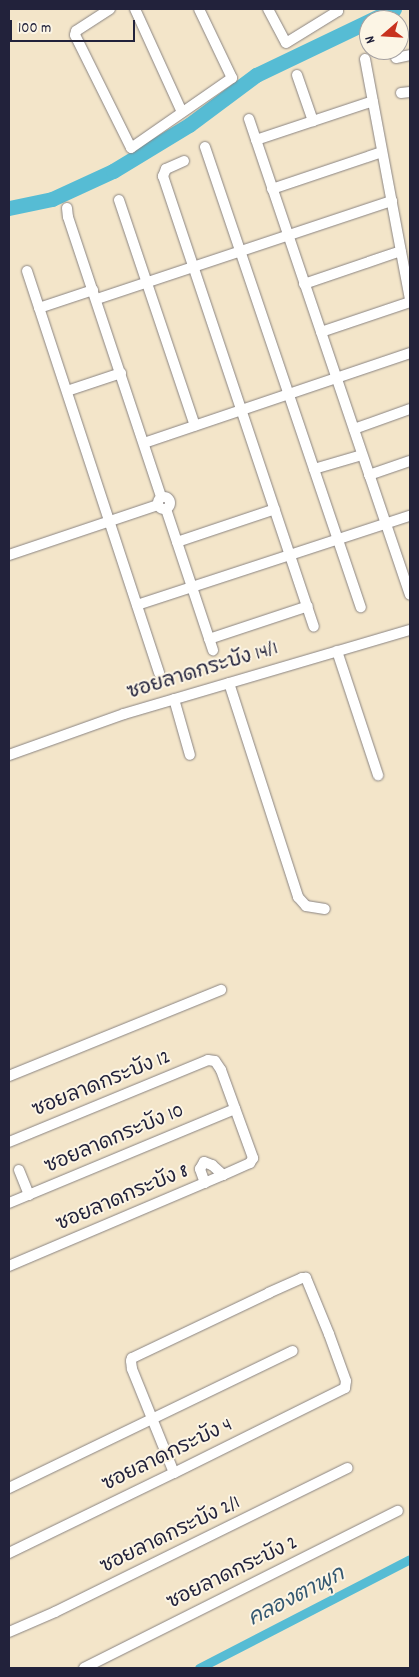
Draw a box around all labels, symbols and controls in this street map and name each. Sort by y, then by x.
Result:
scale bar [12,10,138,42]
north arrow [359,10,409,60]
text: 100 m [18,18,51,40]
text: N [360,33,381,46]
street label: ซอยลาดกระบัง 14/1 [125,638,281,706]
street label: ซอยลาดกระบัง 12 [30,1046,174,1124]
street label: ซอยลาดกระบัง 10 [42,1100,188,1180]
street label: ซอยลาดกระบัง 8 [53,1160,193,1238]
street label: ซอยลาดกระบัง 4 [99,1414,237,1498]
street label: ซอยลาดกระบัง 2/1 [97,1492,245,1580]
street label: ซอยลาดกระบัง 2 [164,1532,302,1616]
water label: คลองตาพุก [245,1563,349,1633]

